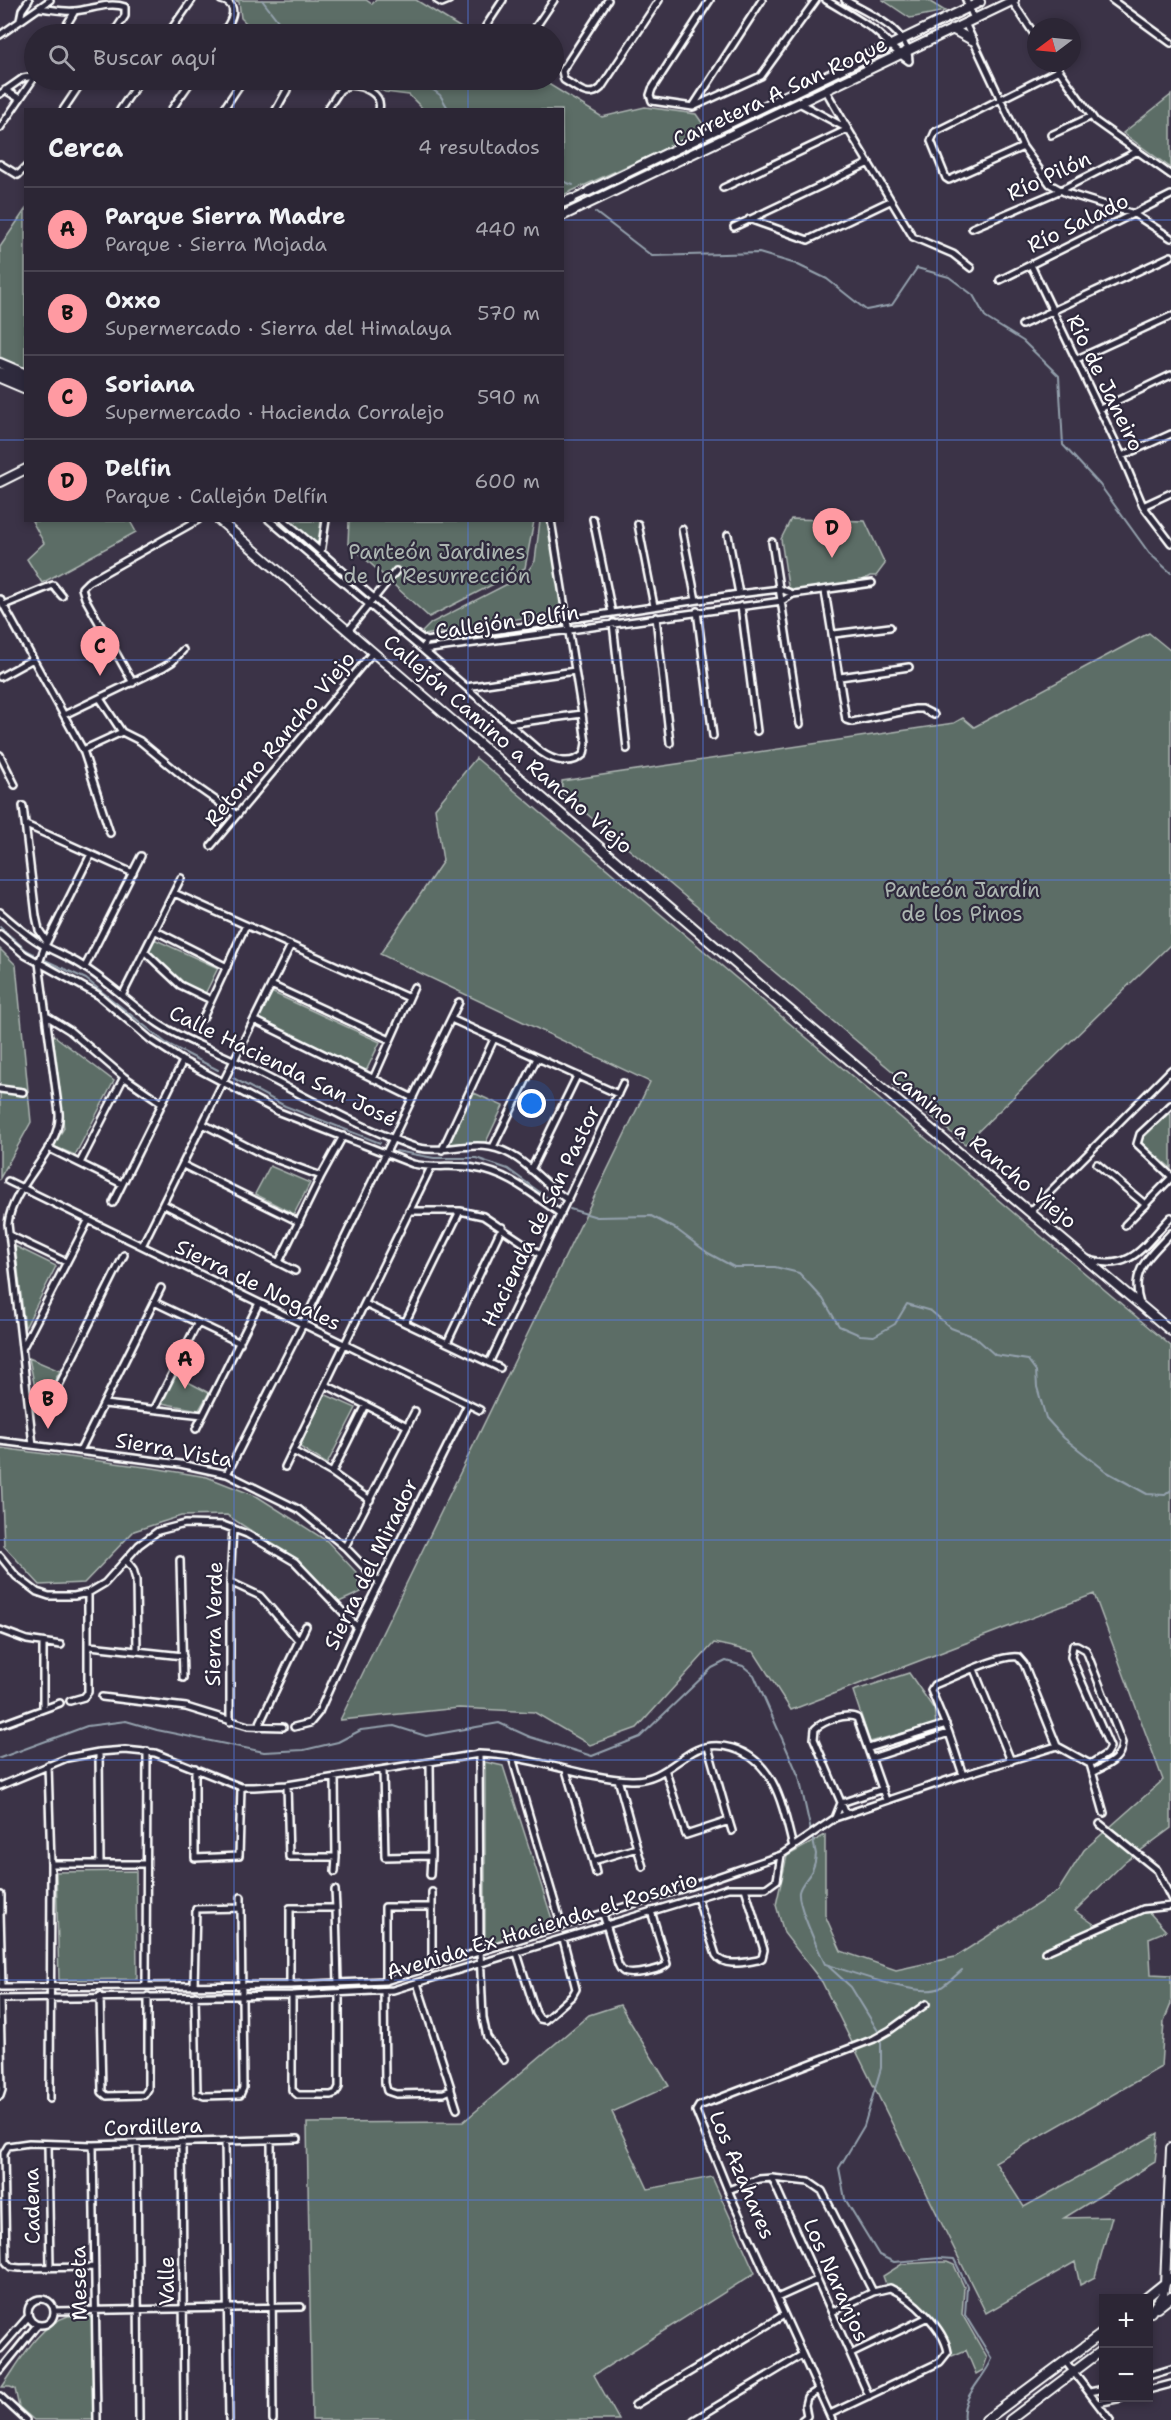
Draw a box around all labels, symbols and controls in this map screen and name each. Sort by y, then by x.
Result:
north arrow [1027,18,1081,72]
search box [24,24,564,90]
street label: Carretera A San Roque [668,30,892,154]
icon: search [45,41,78,74]
text: Buscar aquí [93,43,216,72]
text: Cerca [48,130,123,165]
text: 4 resultados [418,134,540,160]
street label: Río Pilón [1003,144,1095,208]
street label: Río Salado [1023,186,1133,260]
text: Parque Sierra Madre [105,202,345,231]
text: A [60,216,75,242]
text: 440 m [475,216,540,242]
text: Parque · Sierra Mojada [105,231,327,257]
text: Oxxo [105,286,161,315]
text: B [61,300,74,326]
text: 570 m [477,300,540,326]
street label: Río de Janeiro [1060,310,1150,456]
text: Supermercado · Sierra del Himalaya [105,315,452,341]
text: Soriana [105,370,195,399]
text: C [61,384,74,410]
text: 590 m [477,384,540,410]
text: Supermercado · Hacienda Corralejo [105,399,444,425]
text: Delfin [105,454,171,483]
text: D [60,468,75,494]
text: 600 m [475,468,540,494]
text: Parque · Callejón Delfín [105,483,328,509]
pin: D [812,508,852,558]
park label: Panteón Jardines de la Resurrección [343,538,531,590]
street label: Callejón Delfín [433,598,581,646]
pin: C [80,626,120,676]
street label: Callejón Camino a Rancho Viejo [377,628,639,860]
street label: Retorno Rancho Viejo [198,645,362,833]
park label: Panteón Jardín de los Pinos [884,876,1040,928]
street label: Calle Hacienda San José [164,999,402,1133]
street label: Camino a Rancho Viejo [885,1063,1083,1235]
your location [517,1089,546,1118]
street label: Hacienda de San Pastor [475,1100,607,1332]
street label: Sierra de Nogales [170,1233,346,1337]
pin: A [166,1340,204,1389]
pin: B [28,1380,68,1429]
street label: Sierra Vista [113,1426,235,1474]
street label: Sierra del Mirador [317,1473,425,1655]
street label: Sierra Verde [199,1561,229,1687]
street label: Avenida Ex Hacienda el Rosario [383,1865,701,1987]
street label: Los Azahares [702,2106,782,2244]
street label: Cordillera [103,2111,203,2143]
street label: Cadena [17,2168,47,2244]
street label: Los Naranjos [796,2214,876,2346]
street label: Meseta [64,2245,94,2321]
street label: Valle [153,2256,181,2306]
map controls [1099,2294,1153,2402]
button: + [1099,2294,1153,2348]
button: − [1099,2348,1153,2402]

